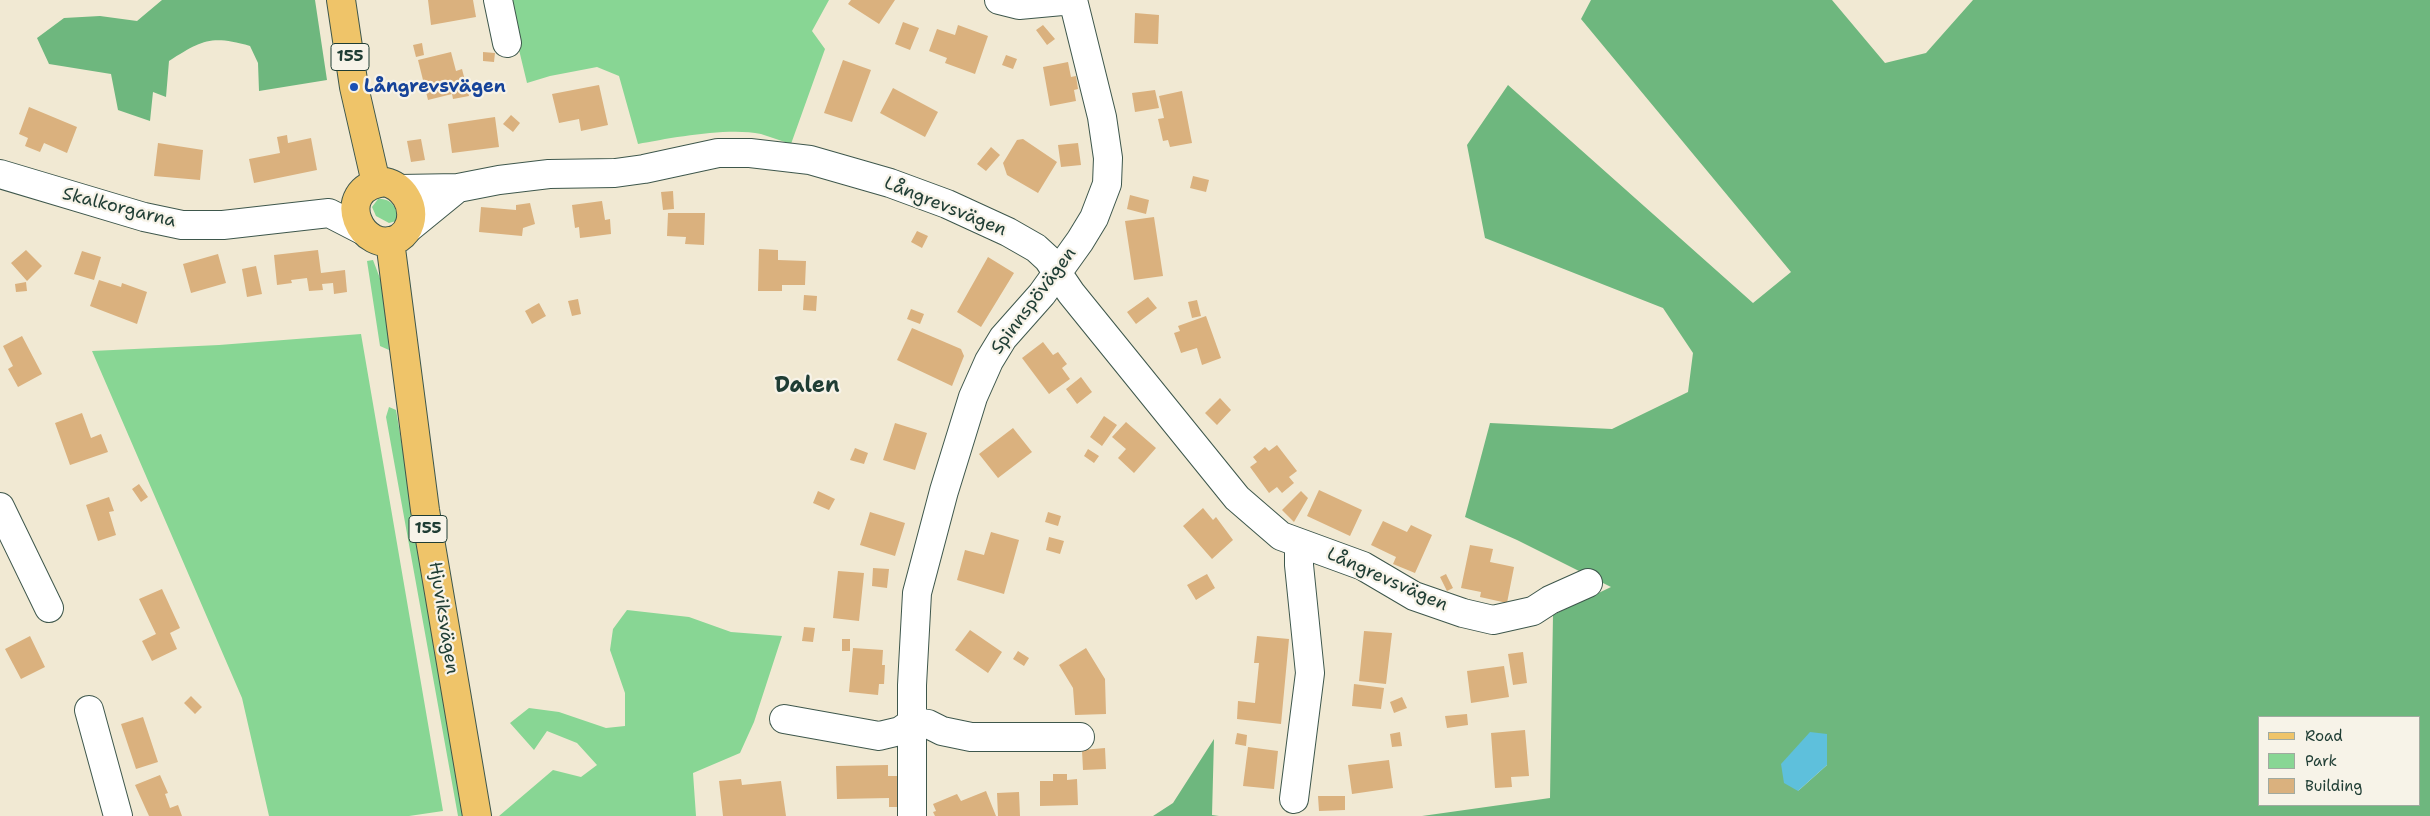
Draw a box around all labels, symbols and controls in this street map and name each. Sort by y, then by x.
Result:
road number: 155 [331,44,369,70]
place label: Långrevsvägen [364,76,506,98]
marker: Långrevsvägen [348,81,360,93]
street label: Långrevsvägen [881,173,1009,241]
street label: Skalkorgarna [60,183,178,233]
street label: Spinnspövägen [987,243,1081,359]
district label: Dalen [774,373,840,399]
road number: 155 [409,516,447,542]
street label: Långrevsvägen [1323,544,1451,616]
street label: Hjuviksvägen [423,560,463,676]
legend [2258,716,2420,806]
text: Road [2305,726,2343,746]
text: Park [2305,751,2337,771]
text: Building [2305,776,2362,796]

